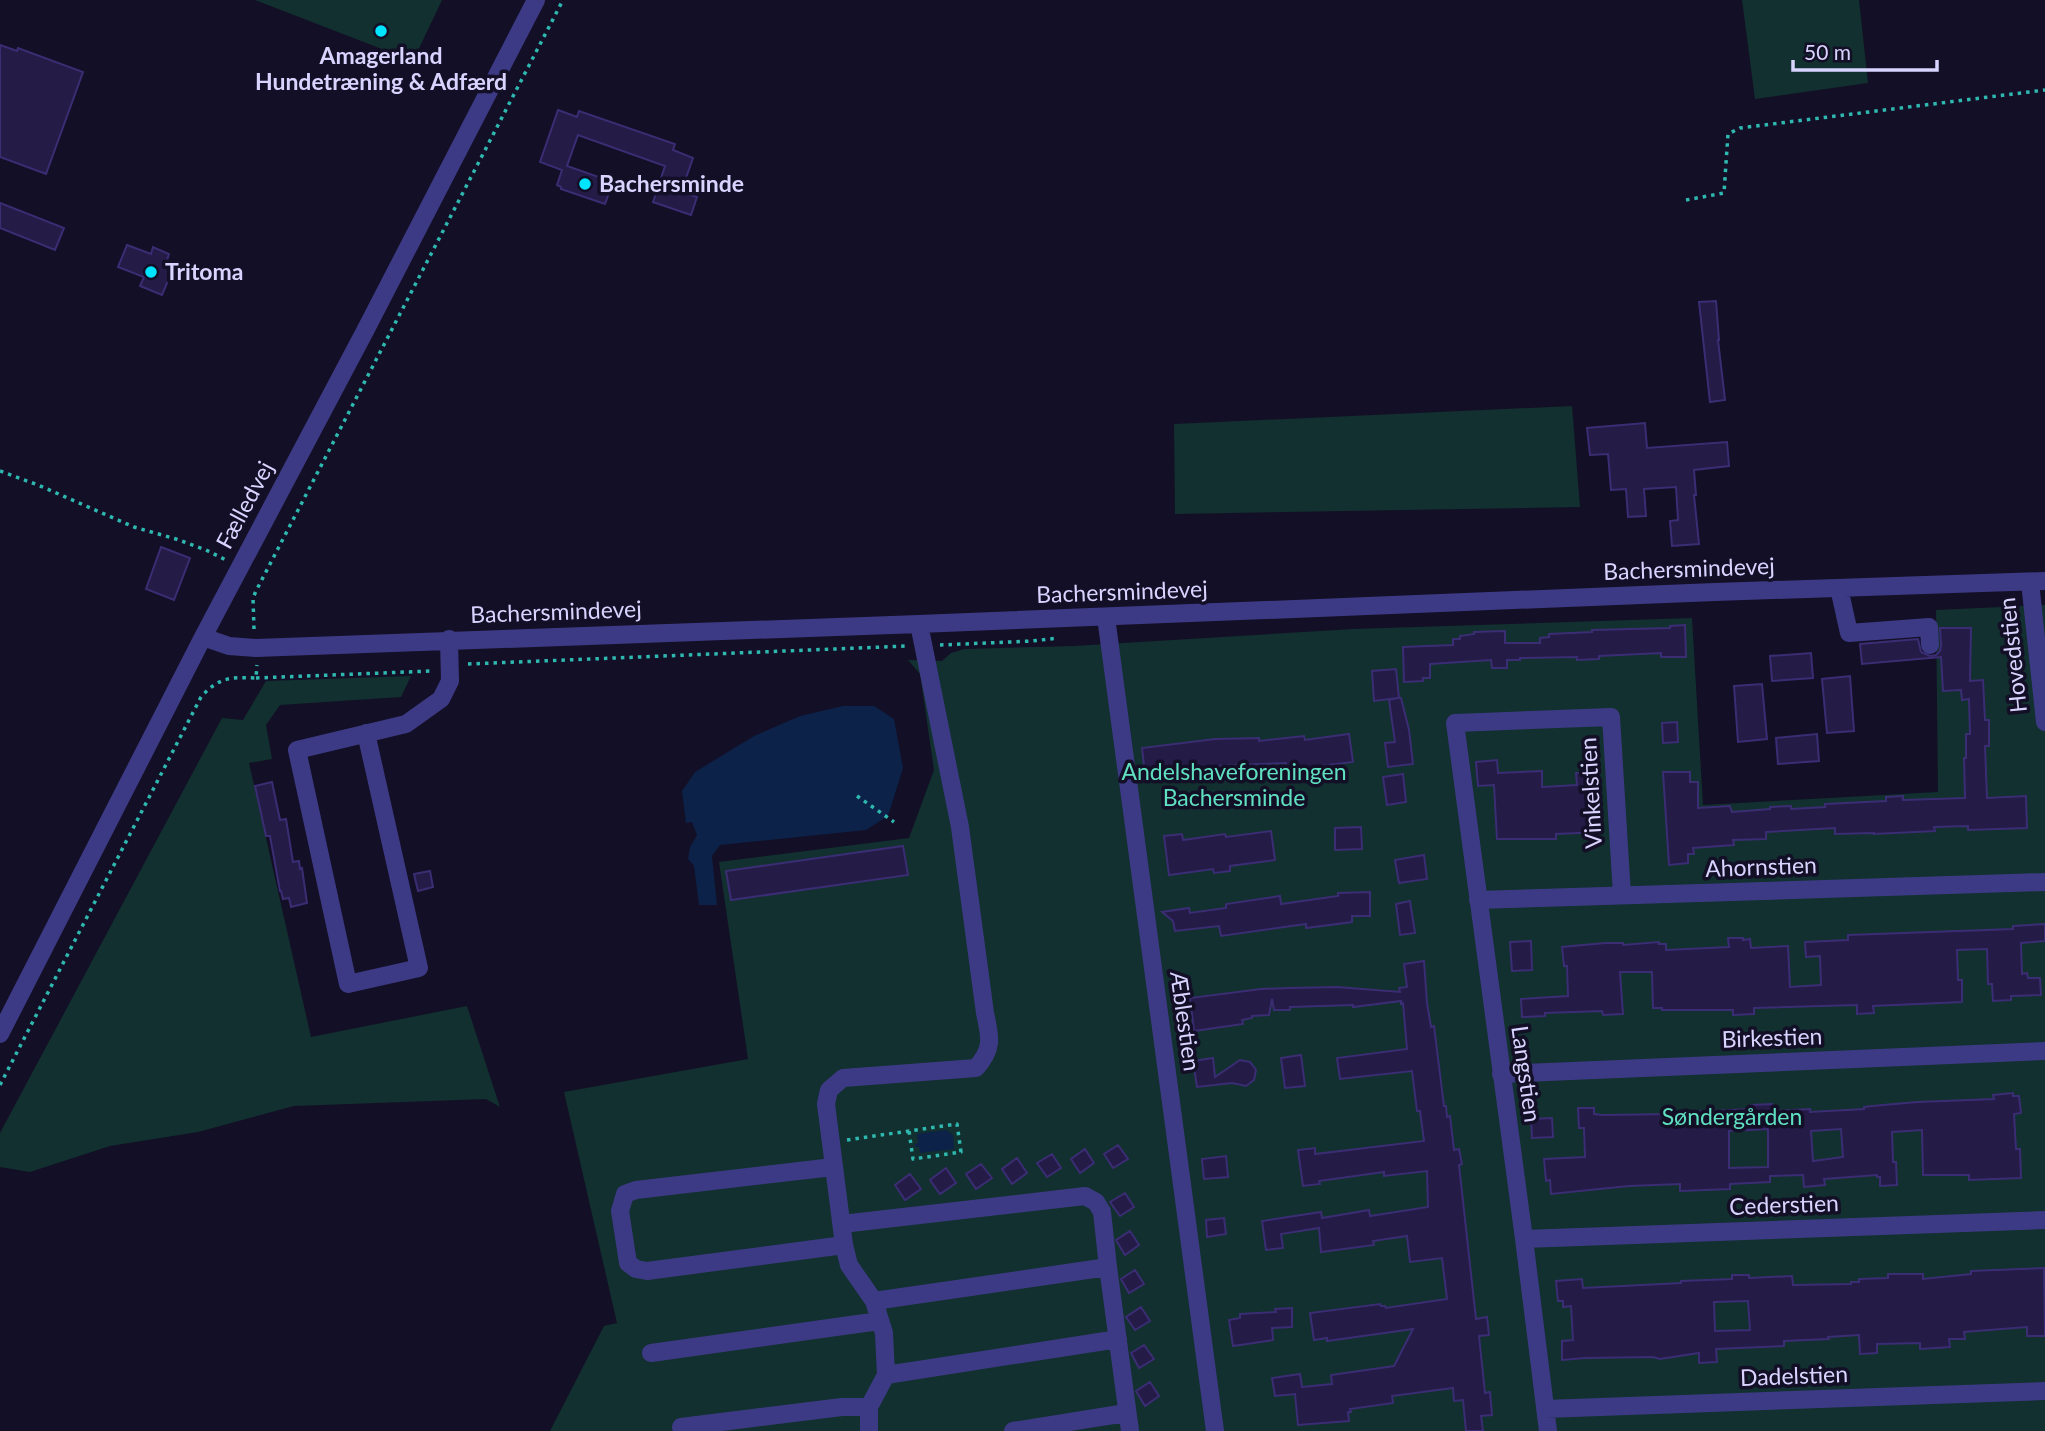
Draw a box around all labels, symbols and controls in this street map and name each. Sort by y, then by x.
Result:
marker: Amagerland Hundetræning & Adfærd [373,23,389,39]
scale bar [1793,28,1937,72]
text: 50 m [1804,39,1851,64]
place label: Amagerland Hundetræning & Adfærd [255,41,507,95]
place label: Bachersminde [599,169,744,197]
marker: Bachersminde [577,176,593,192]
place label: Tritoma [165,257,244,285]
marker: Tritoma [143,264,159,280]
street label: Fælledvej [209,456,279,553]
street label: Bachersmindevej [1603,551,1775,585]
street label: Bachersmindevej [1036,574,1208,608]
street label: Bachersmindevej [470,594,642,628]
street label: Hovedstien [1992,596,2032,714]
street label: Vinkelstien [1573,737,1607,850]
park label: Andelshaveforeningen Bachersminde [1121,757,1347,811]
street label: Ahornstien [1705,850,1817,882]
street label: Æblestien [1165,968,1207,1073]
street label: Birkestien [1721,1021,1823,1053]
street label: Langstien [1506,1024,1548,1124]
park label: Søndergården [1662,1102,1802,1130]
street label: Cederstien [1729,1188,1839,1220]
street label: Dadelstien [1739,1359,1849,1391]

